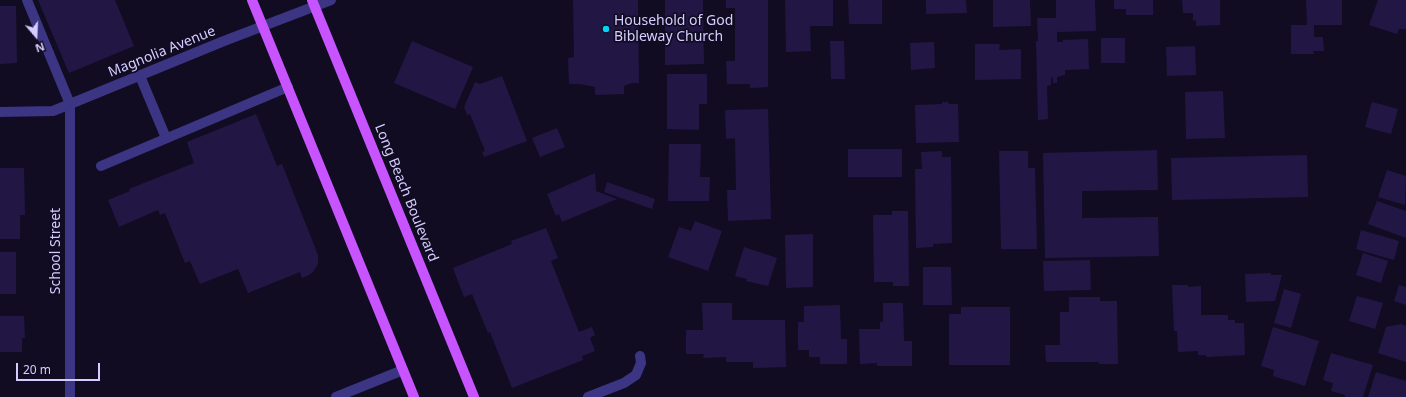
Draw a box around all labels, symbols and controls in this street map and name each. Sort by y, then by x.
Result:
place label: Household of God Bibleway Church [614,13,733,46]
north arrow [16,16,56,56]
street label: Magnolia Avenue [106,23,218,81]
marker: Household of God Bibleway Church [601,24,611,34]
text: N [33,39,47,56]
street label: Long Beach Boulevard [371,122,441,264]
street label: School Street [48,208,64,294]
scale bar [18,355,102,381]
text: 20 m [23,361,51,378]

